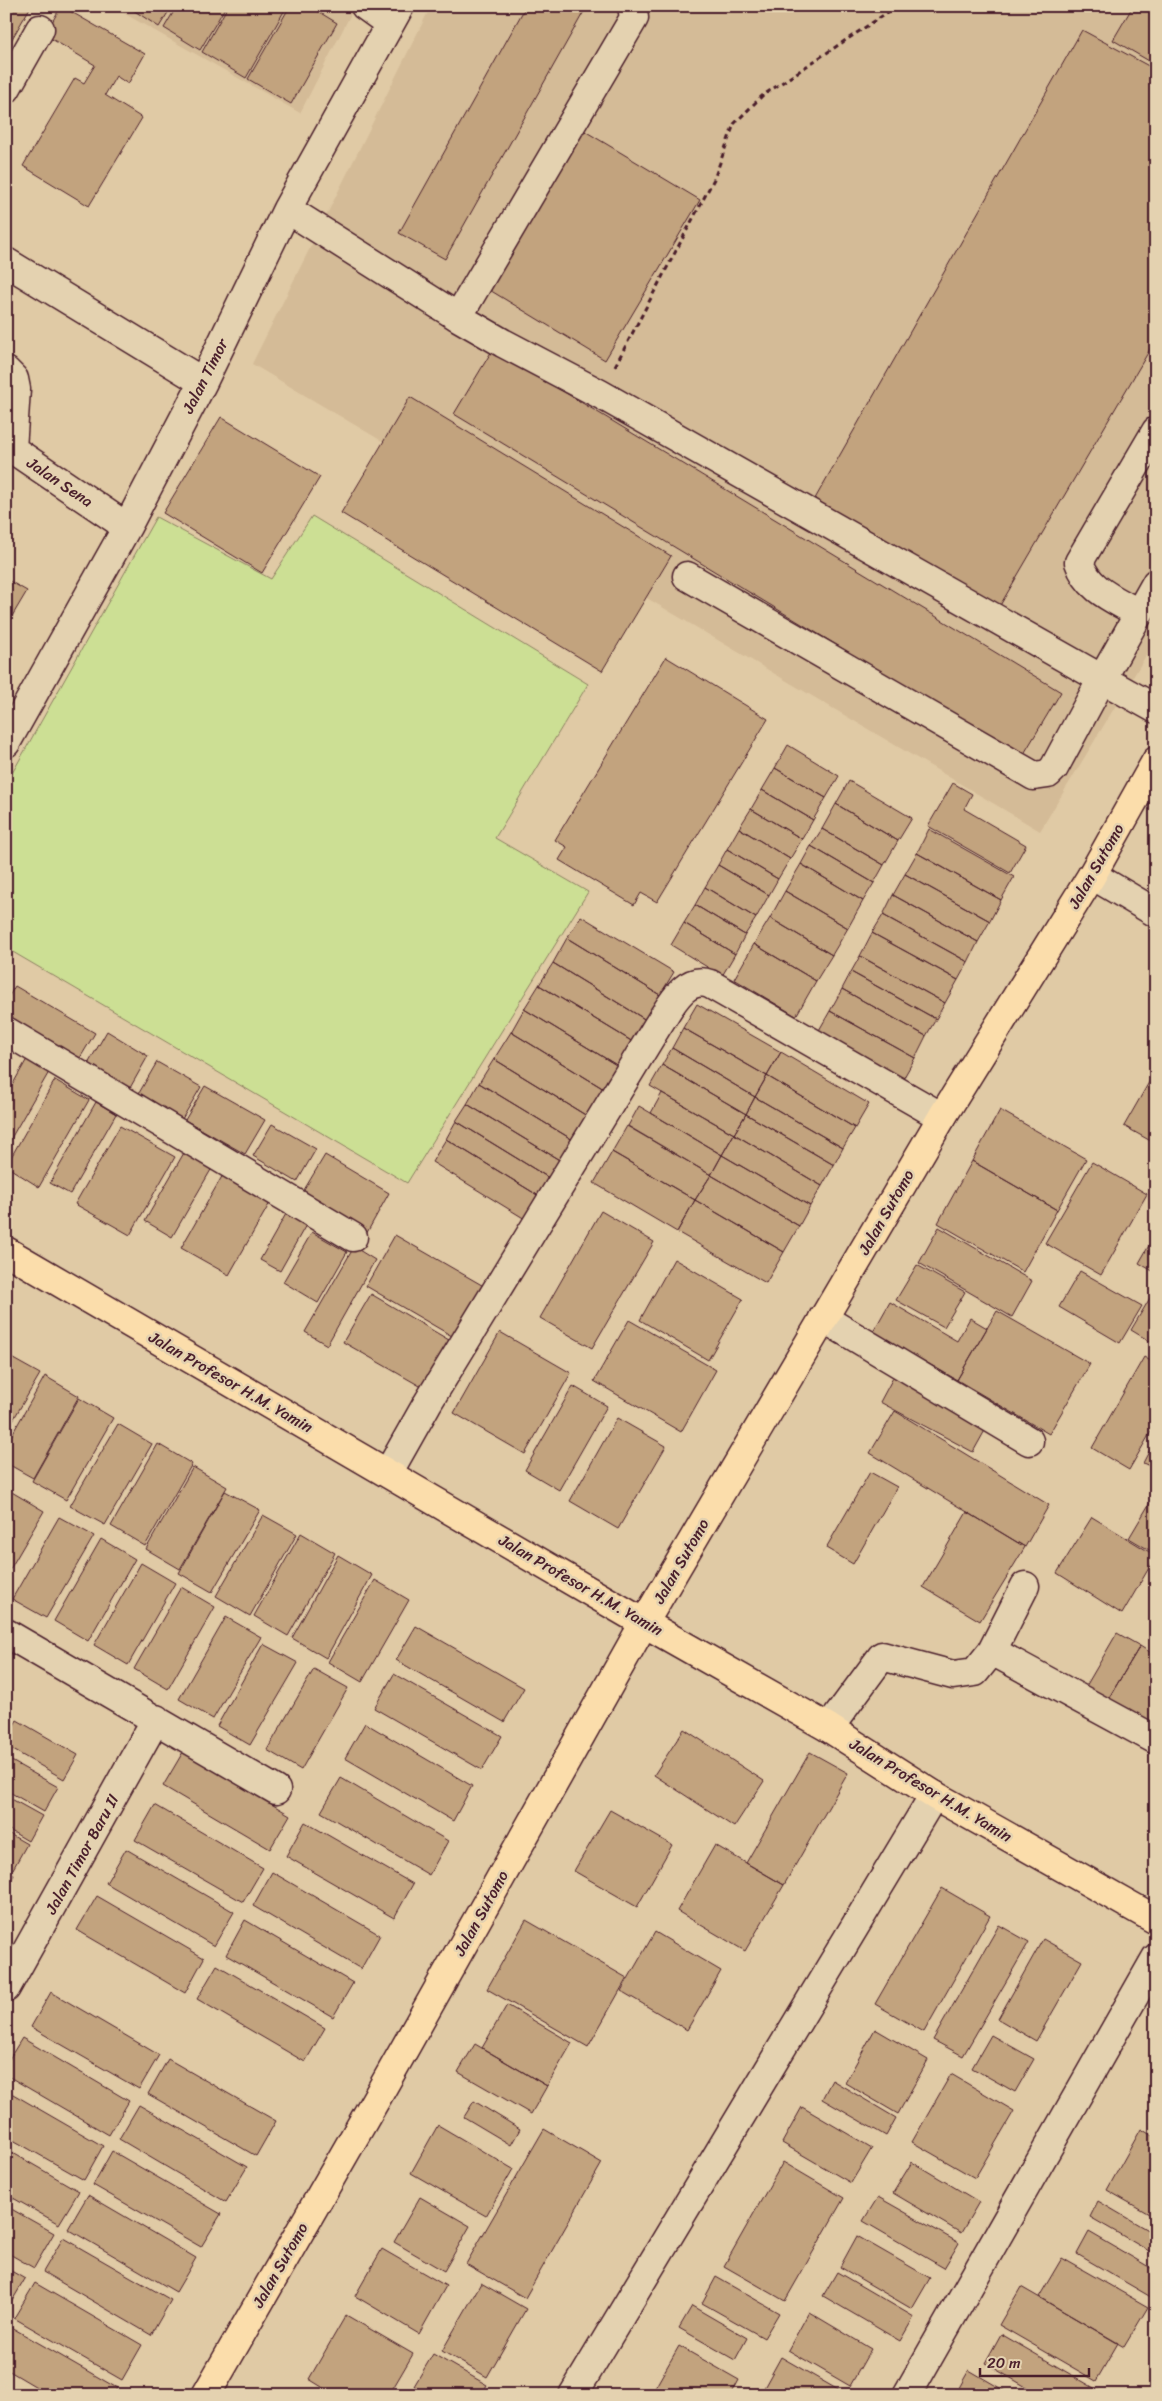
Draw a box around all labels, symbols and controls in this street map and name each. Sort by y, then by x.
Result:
street label: Jalan Timor [173,332,237,419]
street label: Jalan Sena [20,448,99,515]
street label: Jalan Sutomo [1059,818,1132,915]
street label: Jalan Sutomo [849,1164,922,1261]
street label: Jalan Profesor H.M. Yamin [143,1323,319,1441]
street label: Jalan Sutomo [644,1513,717,1610]
street label: Jalan Profesor H.M. Yamin [493,1526,669,1644]
street label: Jalan Profesor H.M. Yamin [843,1729,1018,1850]
street label: Jalan Timor Baru II [36,1788,127,1920]
street label: Jalan Sutomo [445,1865,517,1962]
street label: Jalan Sutomo [243,2217,316,2314]
scale bar [980,2346,1088,2378]
text: 20 m [987,2350,1021,2376]

